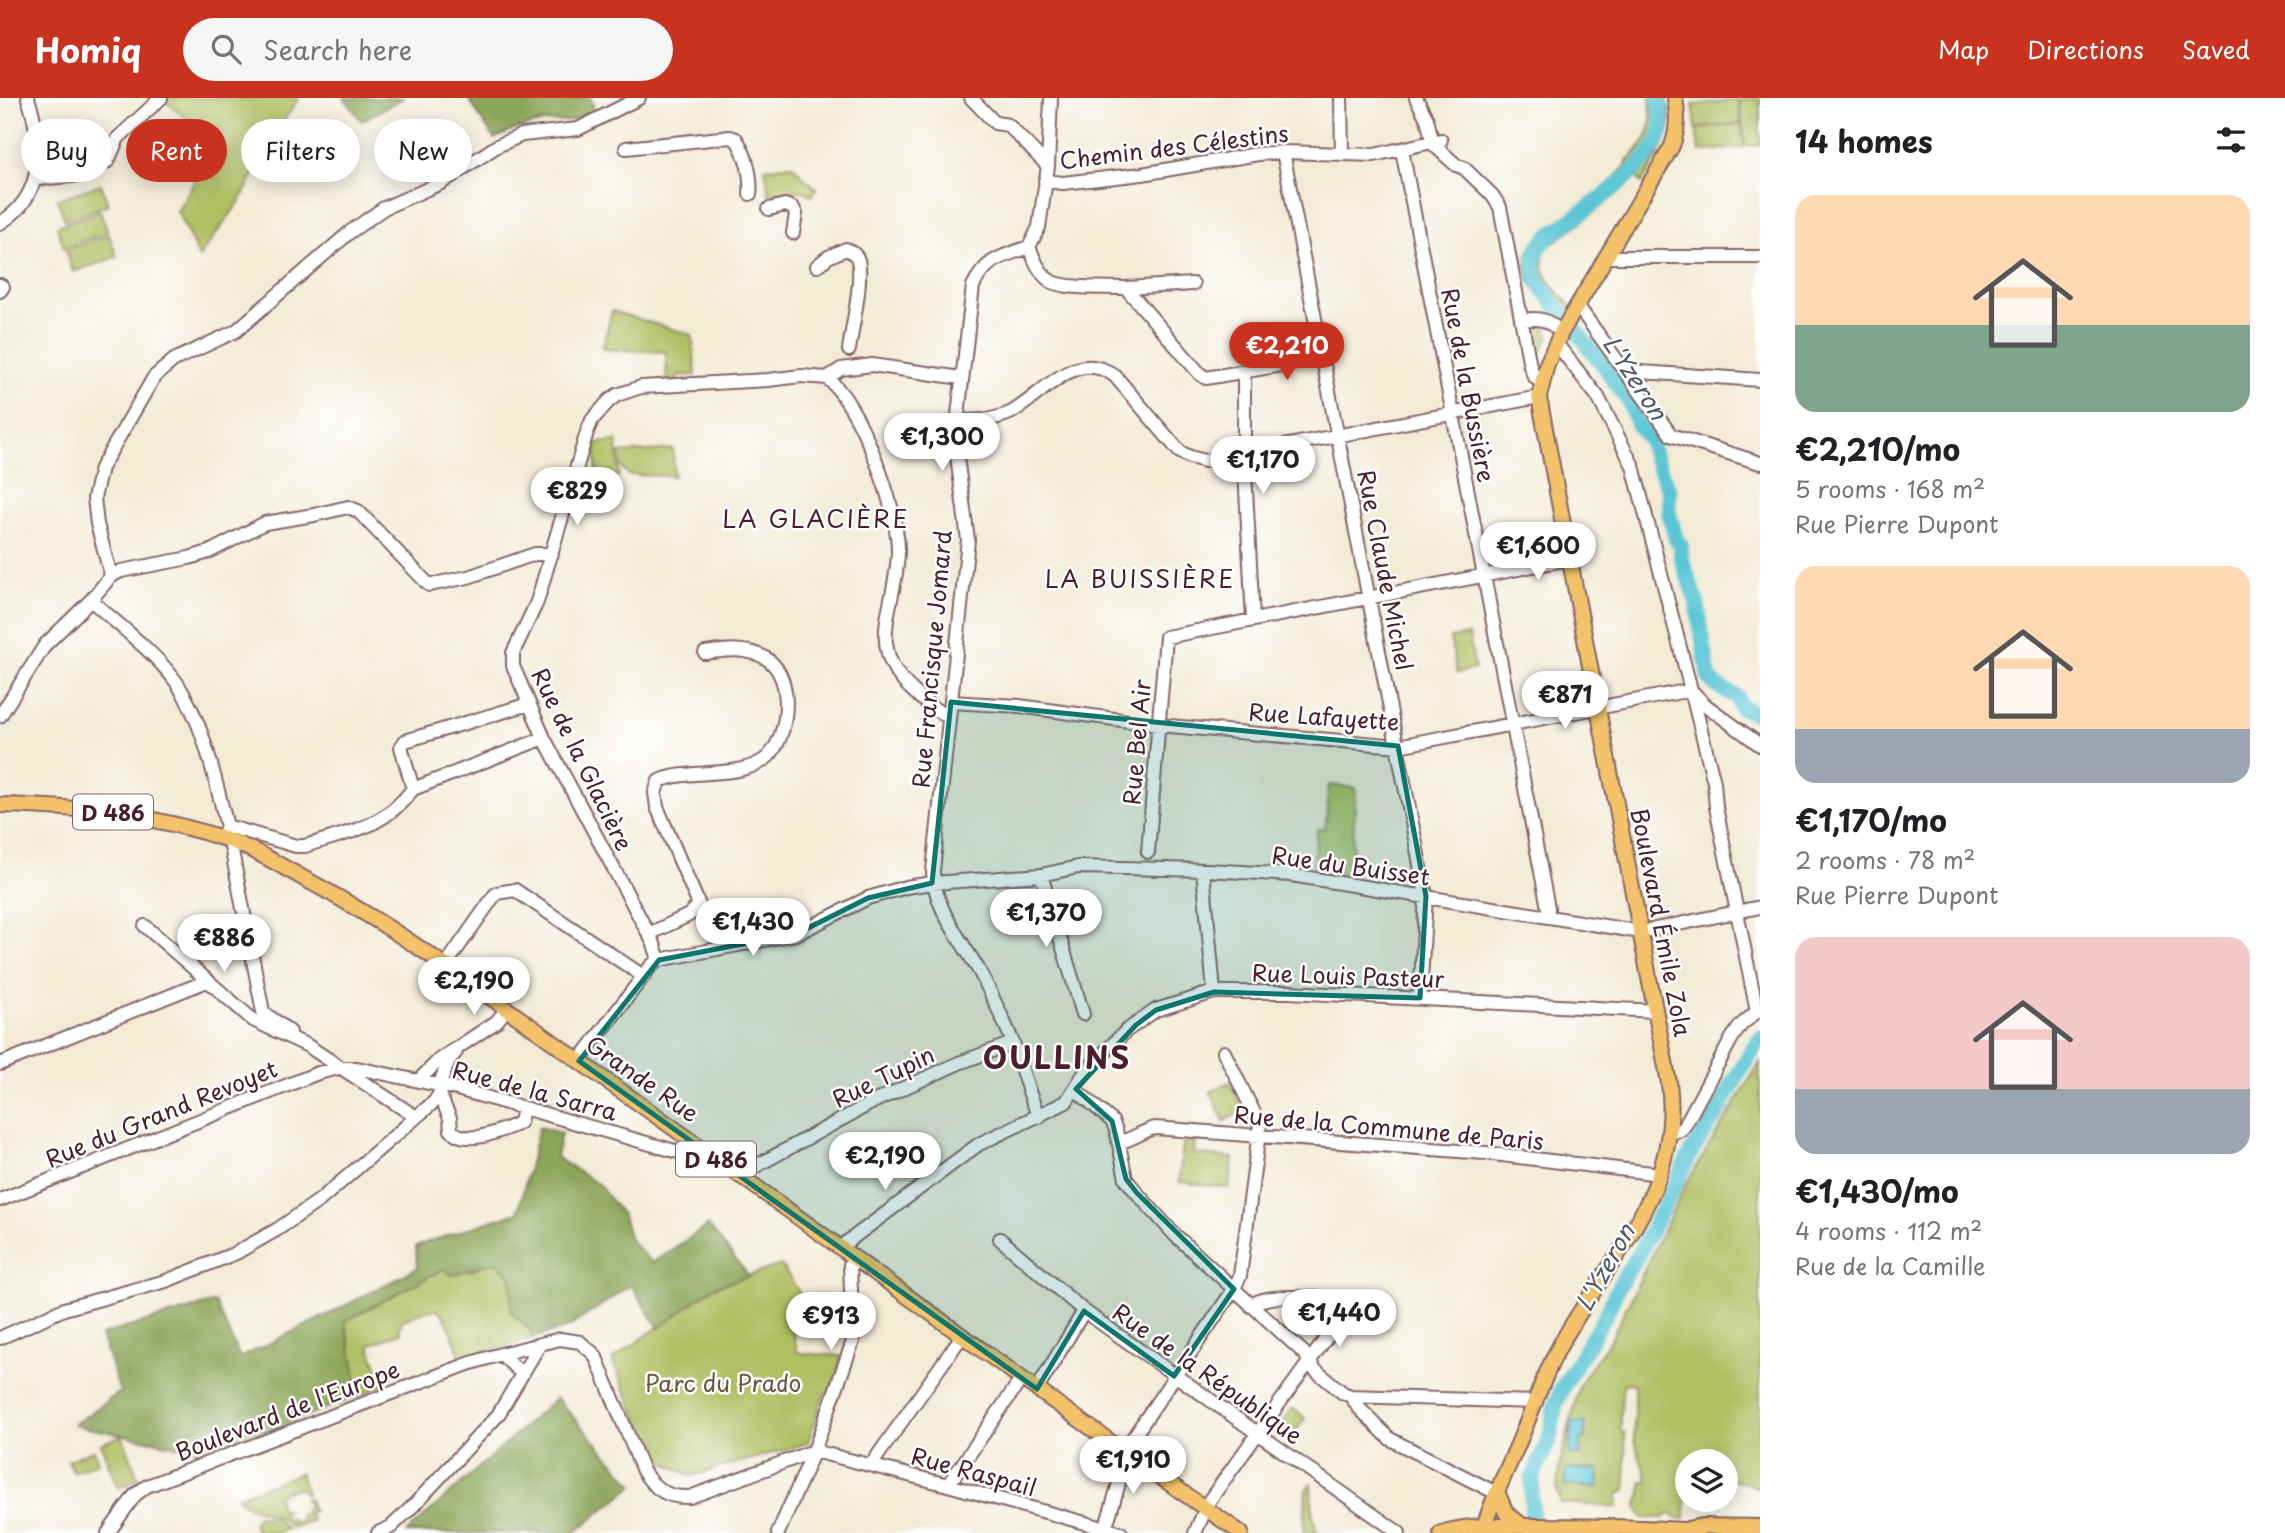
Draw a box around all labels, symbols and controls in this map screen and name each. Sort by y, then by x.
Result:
search box [183,18,673,81]
text: Homiq [35,24,141,74]
icon: search [207,30,245,68]
text: Search here [263,30,412,69]
text: Map [1938,31,1989,67]
text: Directions [2027,31,2144,67]
text: Saved [2182,31,2250,67]
street label: Chemin des Célestins [1058,115,1290,177]
text: 14 homes [1795,118,1933,163]
chip: Buy [21,119,112,182]
chip: Rent [126,119,227,182]
chip: Filters [241,119,360,182]
chip: New [374,119,472,182]
icon: filters [2212,121,2250,159]
icon: home [1960,240,2086,366]
street label: Rue de la Bussière [1433,285,1505,485]
pin: €2,210 [1230,322,1344,382]
text: €2,210 [1245,327,1329,362]
water label: L'Yzeron [1595,327,1678,428]
pin: €1,300 [885,414,999,473]
text: €1,300 [900,418,984,453]
text: €2,210/mo [1795,426,1960,471]
pin: €1,170 [1206,436,1320,496]
text: €1,170 [1226,441,1300,476]
street label: Rue Claude Michel [1349,467,1423,673]
pin: €829 [536,468,618,527]
text: 5 rooms · 168 m² [1795,471,1985,506]
text: €829 [547,472,607,507]
district label: LA GLACIÈRE [722,500,910,536]
text: Rue Pierre Dupont [1795,506,1998,541]
pin: €1,600 [1481,522,1595,582]
text: €1,600 [1496,527,1580,562]
street label: Rue Francisque Jomard [902,529,960,789]
district label: LA BUISSIÈRE [1045,560,1235,596]
icon: home [1960,611,2086,737]
street label: Rue de la Glacière [524,662,642,856]
pin: €871 [1524,672,1606,731]
text: €871 [1538,676,1592,711]
street label: Rue Bel Air [1113,677,1159,806]
street label: Rue Lafayette [1248,693,1400,739]
road number: D 486 [73,794,153,830]
text: €1,170/mo [1795,797,1947,842]
street label: Boulevard Émile Zola [1623,805,1701,1039]
street label: Rue du Buisset [1270,837,1433,893]
text: 2 rooms · 78 m² [1795,842,1975,877]
text: Rue Pierre Dupont [1795,877,1998,912]
pin: €1,370 [989,890,1103,949]
text: €1,370 [1006,894,1086,929]
pin: €1,430 [696,898,810,958]
text: €1,430 [712,903,794,938]
pin: €886 [183,914,265,974]
text: €886 [193,919,255,954]
street label: Rue Louis Pasteur [1251,954,1445,996]
pin: €2,190 [417,958,531,1017]
text: €2,190 [434,962,514,997]
icon: home [1960,982,2086,1108]
street label: Grande Rue [579,1026,707,1130]
district label: OULLINS [983,1034,1131,1079]
street label: Rue Tupin [826,1036,940,1116]
street label: Rue du Grand Revoyet [40,1050,282,1176]
street label: Rue de la Sarra [449,1051,622,1129]
street label: Rue de la Commune de Paris [1233,1096,1545,1158]
pin: €2,190 [828,1132,942,1192]
text: €2,190 [845,1137,925,1172]
road number: D 486 [676,1142,756,1176]
text: €1,430/mo [1795,1168,1959,1213]
text: 4 rooms · 112 m² [1795,1213,1982,1248]
water label: L'Yzeron [1565,1215,1643,1317]
text: Rue de la Camille [1795,1248,1985,1283]
pin: €1,440 [1282,1290,1396,1349]
pin: €913 [790,1292,872,1352]
street label: Rue de la République [1106,1294,1310,1452]
text: €1,440 [1297,1294,1381,1329]
text: €913 [802,1297,860,1332]
street label: Boulevard de l'Europe [170,1351,404,1469]
park label: Parc du Prado [645,1365,801,1400]
pin: €1,910 [1076,1436,1190,1496]
street label: Rue Raspail [907,1437,1041,1505]
text: €1,910 [1095,1441,1171,1476]
map controls [1675,1449,1738,1512]
button: layers [1675,1449,1738,1512]

